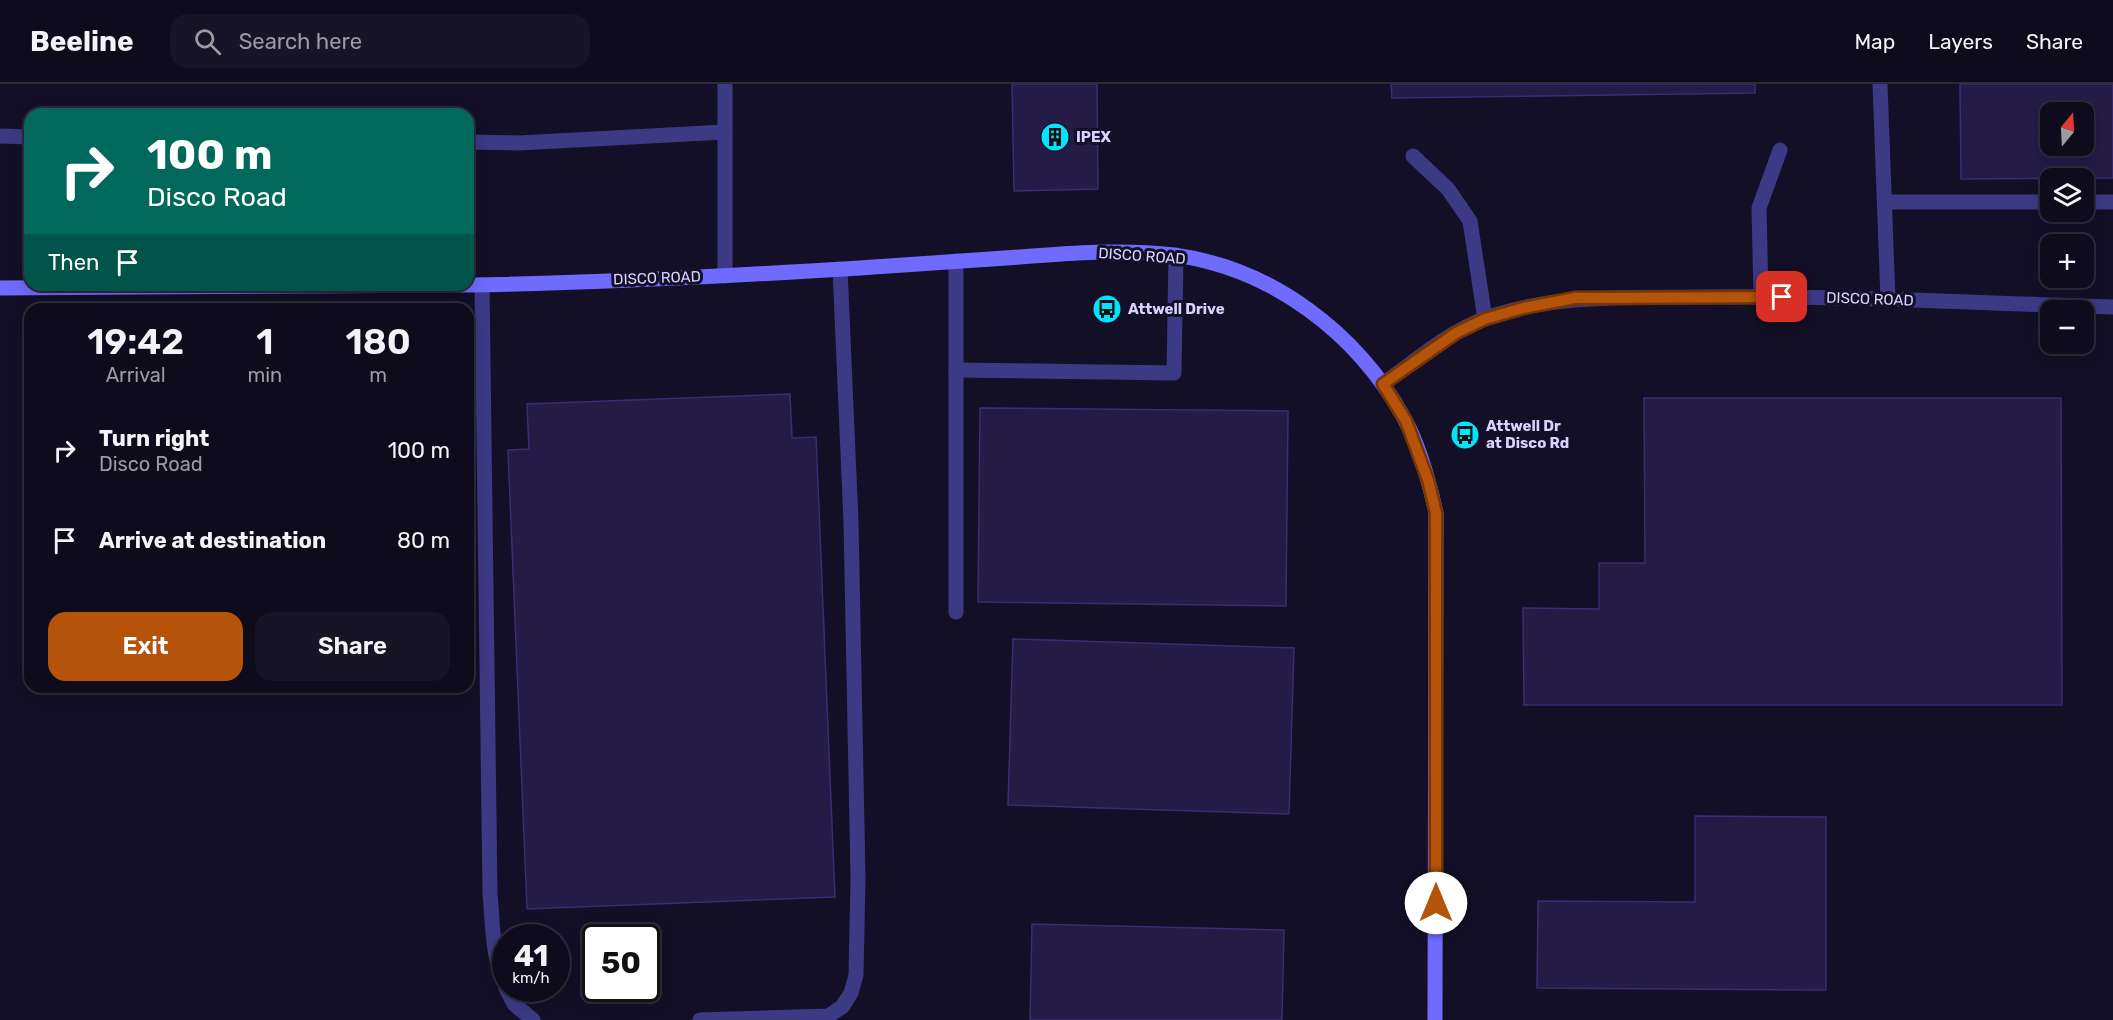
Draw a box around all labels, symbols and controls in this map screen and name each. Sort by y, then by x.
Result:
search box [170,14,590,68]
text: Beeline [30,25,134,58]
icon: search [191,25,224,58]
text: Search here [239,28,362,55]
text: Map [1854,29,1895,54]
text: Layers [1928,29,1993,54]
text: Share [2026,29,2083,54]
north arrow [2040,102,2094,156]
map controls [2040,102,2094,354]
building icon: IPEX [1039,121,1071,153]
place label: IPEX [1076,128,1112,146]
text: 100 m [147,130,272,180]
icon: right [48,132,126,210]
button: layers [2040,168,2094,222]
text: Disco Road [147,181,287,213]
button: + [2040,234,2094,288]
street label: DISCO ROAD [1098,244,1186,268]
icon: arrive [111,246,144,279]
text: Then [48,249,99,276]
street label: DISCO ROAD [613,267,701,289]
pin [1756,271,1807,322]
icon: arrive [1765,280,1798,313]
street label: DISCO ROAD [1826,288,1914,310]
bus stop icon: Attwell Drive [1091,293,1123,325]
place label: Attwell Drive [1128,300,1225,318]
button: − [2040,300,2094,354]
text: 19:42 [87,320,184,363]
text: 1 [256,320,273,363]
text: 180 [345,320,411,363]
text: Arrival [106,363,166,387]
text: min [247,363,282,387]
text: m [369,363,387,387]
place label: Attwell Dr at Disco Rd [1486,417,1569,452]
bus stop icon: Attwell Dr at Disco Rd [1449,419,1481,451]
text: Turn right [99,425,209,452]
icon: right [48,434,81,467]
text: 100 m [388,437,450,464]
text: Disco Road [99,452,203,476]
icon: arrive [48,524,81,557]
text: Arrive at destination [99,527,326,554]
text: 80 m [397,527,450,554]
button: Exit [48,612,243,681]
button: Share [255,612,450,681]
position arrow [1404,871,1468,935]
speed limit sign: 50 [582,924,660,1002]
text: 41 [514,938,548,974]
text: km/h [512,969,550,987]

